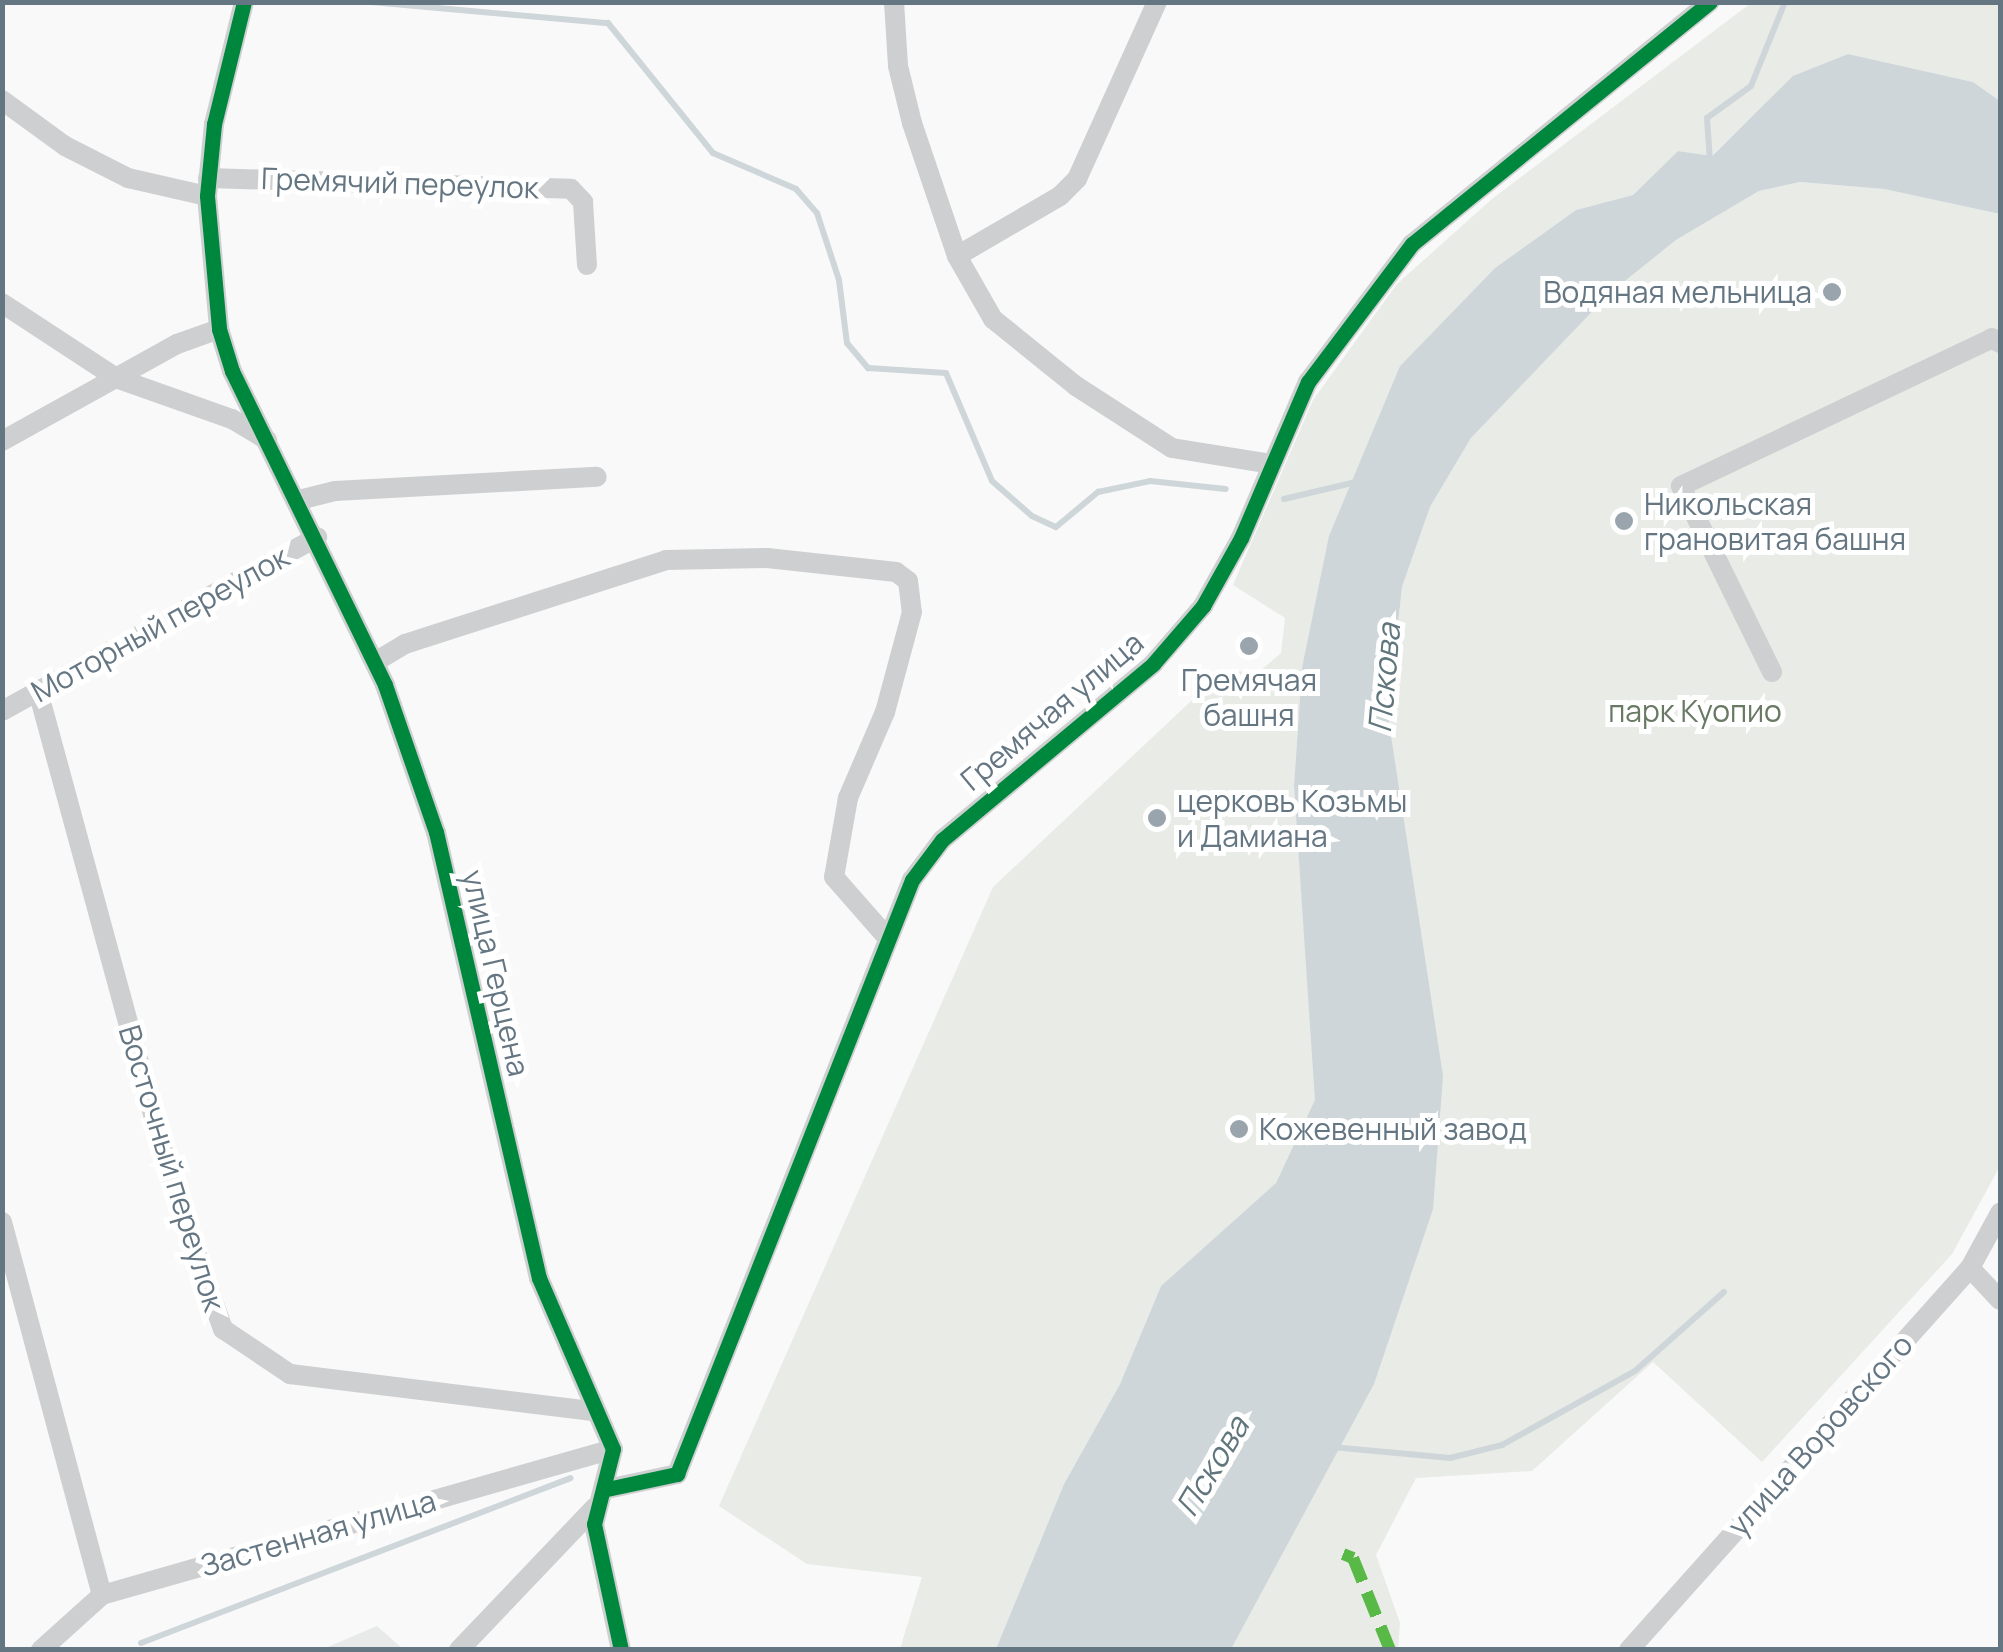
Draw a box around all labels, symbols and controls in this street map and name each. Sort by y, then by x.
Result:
street label: Гремячий переулок [261,160,539,206]
place label: Водяная мельница [1543,274,1812,310]
marker: Водяная мельница [1821,281,1843,303]
place label: Никольская грановитая башня [1644,486,1906,556]
marker: Никольская грановитая башня [1613,510,1635,532]
street label: Моторный переулок [25,538,295,710]
water label: Пскова [1360,622,1408,734]
street label: Гремячая улица [954,624,1150,798]
marker: Гремячая башня [1238,635,1260,657]
place label: Гремячая башня [1181,662,1317,732]
park label: парк Куопио [1608,693,1782,729]
place label: церковь Козьмы и Дамиана [1177,783,1407,854]
marker: церковь Козьмы и Дамиана [1146,807,1168,829]
street label: улица Герцена [455,866,537,1080]
street label: Восточный переулок [111,1021,233,1315]
place label: Кожевенный завод [1259,1111,1527,1147]
marker: Кожевенный завод [1228,1118,1250,1140]
street label: улица Воровского [1720,1327,1920,1543]
water label: Пскова [1167,1409,1257,1523]
street label: Застенная улица [196,1482,440,1584]

